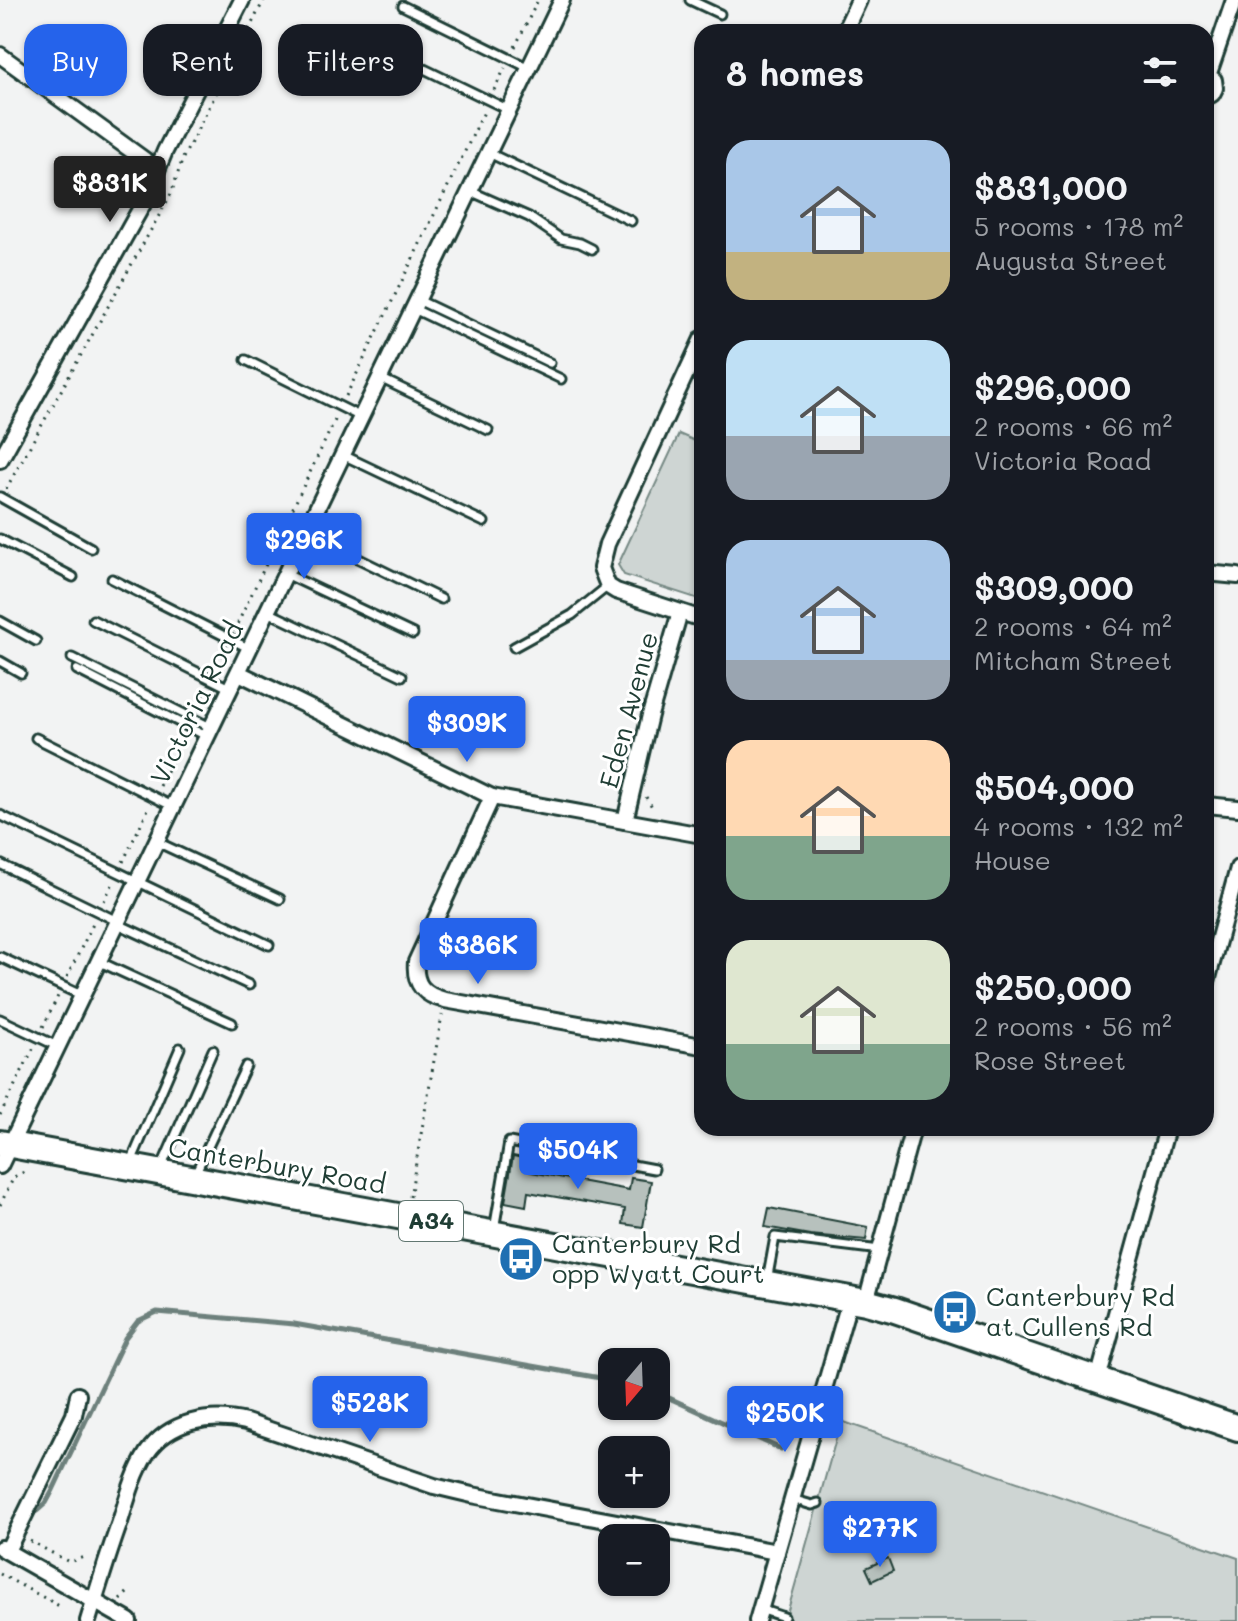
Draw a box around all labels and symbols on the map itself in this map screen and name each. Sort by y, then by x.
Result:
pin: $831K [54,156,166,224]
pin: $296K [248,513,360,581]
street label: Victoria Road [142,616,250,790]
street label: Eden Avenue [591,628,665,791]
pin: $309K [411,696,523,764]
pin: $386K [422,918,534,986]
pin: $504K [522,1123,634,1191]
street label: Canterbury Road [166,1129,389,1201]
road number: A34 [399,1201,463,1241]
place label: Canterbury Rd opp Wyatt Court [552,1226,764,1290]
bus stop icon: Canterbury Rd opp Wyatt Court [497,1235,545,1283]
place label: Canterbury Rd at Cullens Rd [986,1279,1175,1343]
bus stop icon: Canterbury Rd at Cullens Rd [931,1288,979,1336]
north arrow [598,1348,670,1420]
pin: $528K [314,1376,426,1444]
pin: $250K [729,1386,841,1454]
pin: $277K [824,1501,936,1569]

